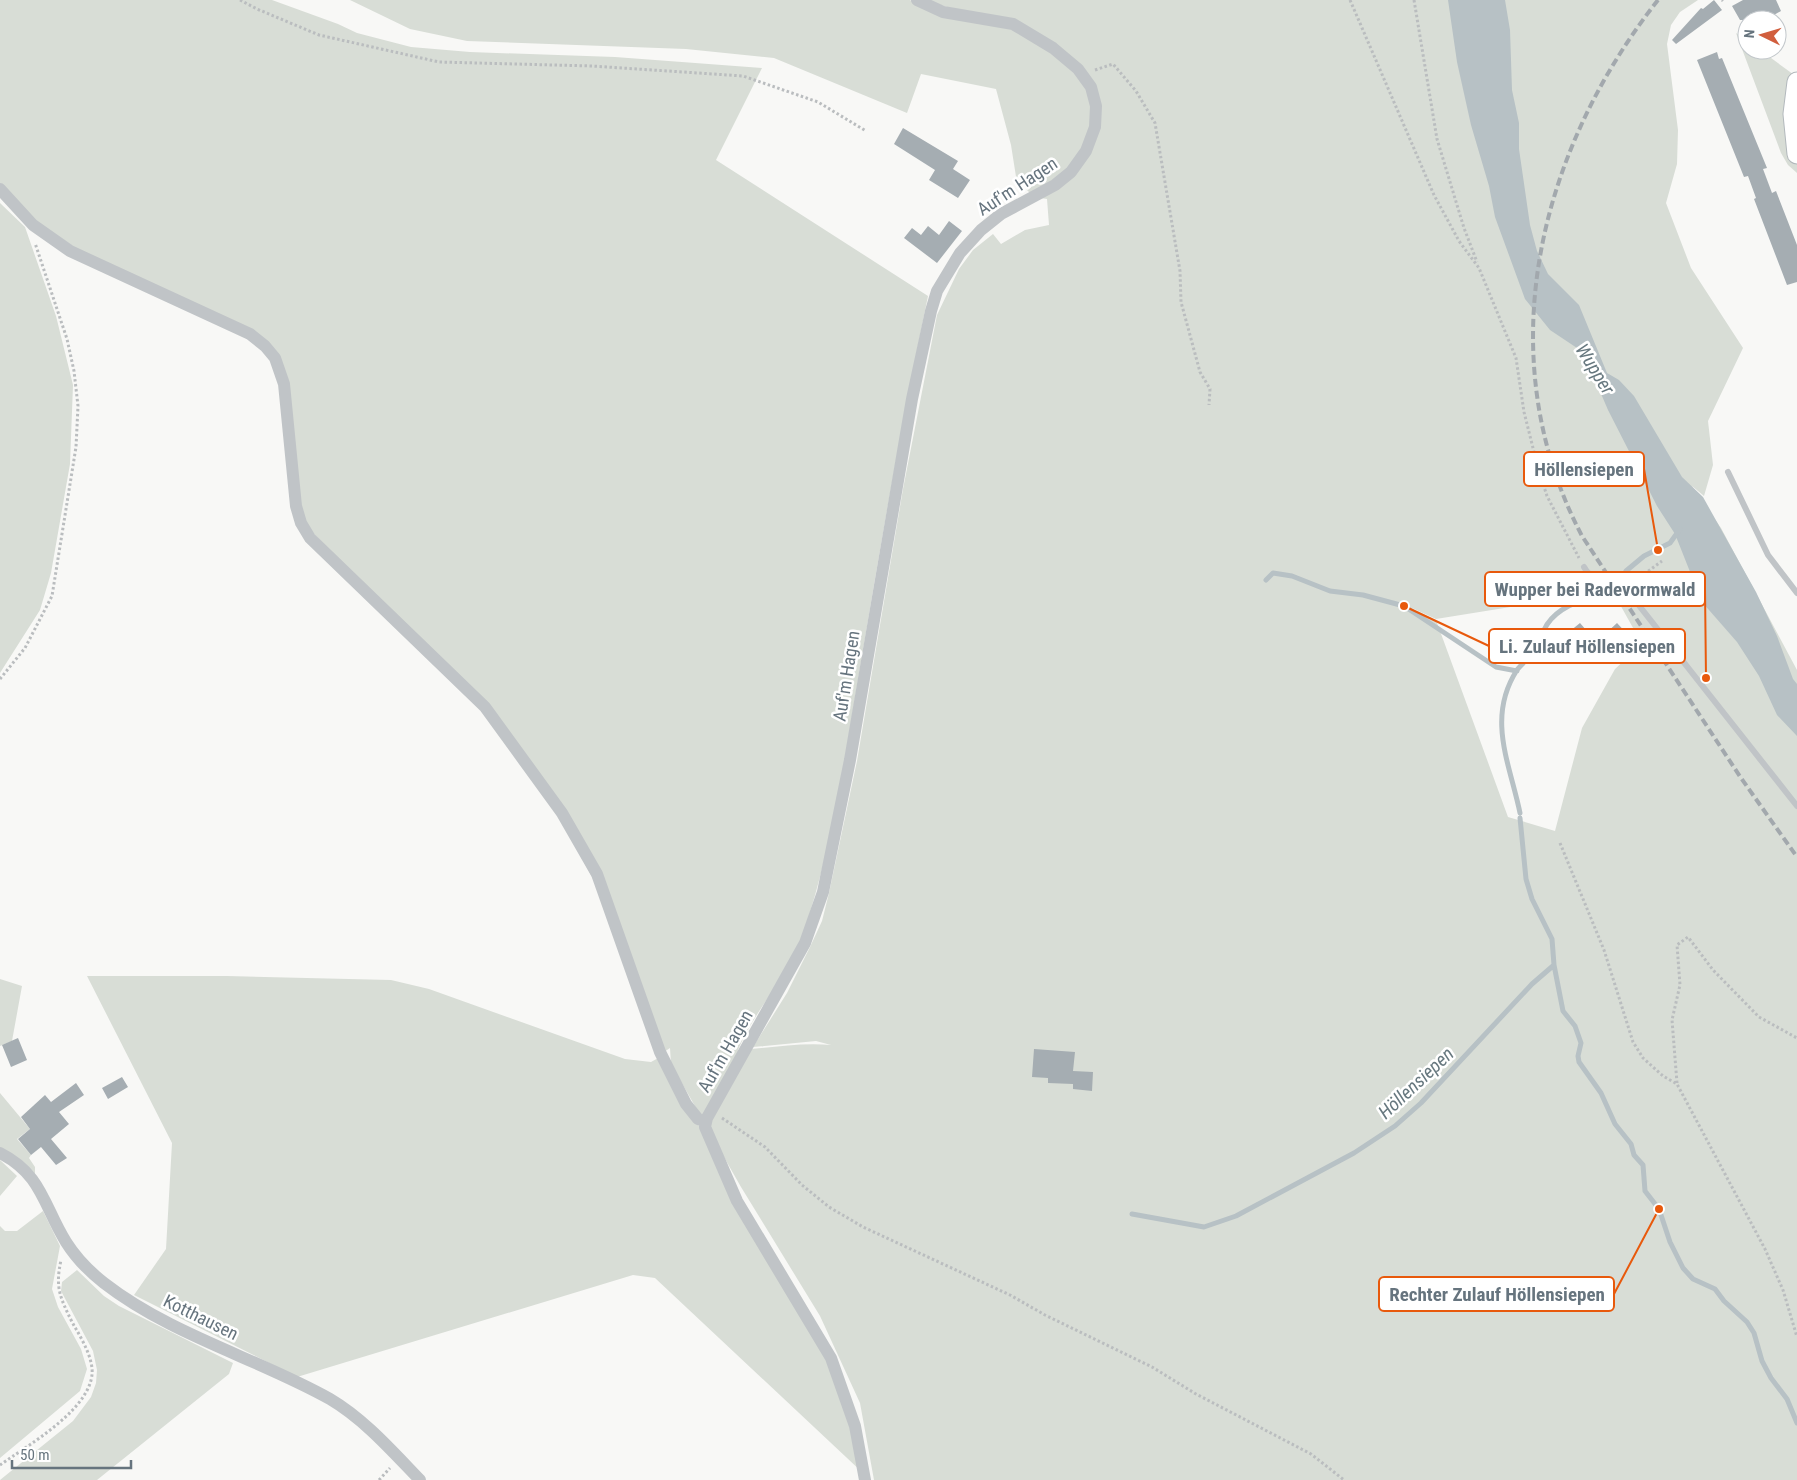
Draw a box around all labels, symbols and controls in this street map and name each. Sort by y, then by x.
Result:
north arrow [1737,10,1787,60]
text: N [1741,29,1757,39]
street label: Auf'm Hagen [973,152,1061,220]
water label: Wupper [1571,339,1620,399]
callout: Höllensiepen [1524,452,1644,486]
text: Höllensiepen [1534,458,1634,481]
callout: Wupper bei Radevormwald [1485,572,1705,606]
text: Wupper bei Radevormwald [1495,578,1695,601]
street label: Auf'm Hagen [828,629,864,723]
callout: Li. Zulauf Höllensiepen [1489,629,1685,663]
text: Li. Zulauf Höllensiepen [1499,635,1675,658]
street label: Auf'm Hagen [693,1006,757,1096]
water label: Höllensiepen [1374,1042,1458,1124]
callout: Rechter Zulauf Höllensiepen [1379,1277,1614,1311]
text: Rechter Zulauf Höllensiepen [1389,1283,1605,1306]
street label: Kotthausen [160,1290,242,1344]
scale bar [12,1438,131,1470]
text: 50 m [20,1446,50,1464]

